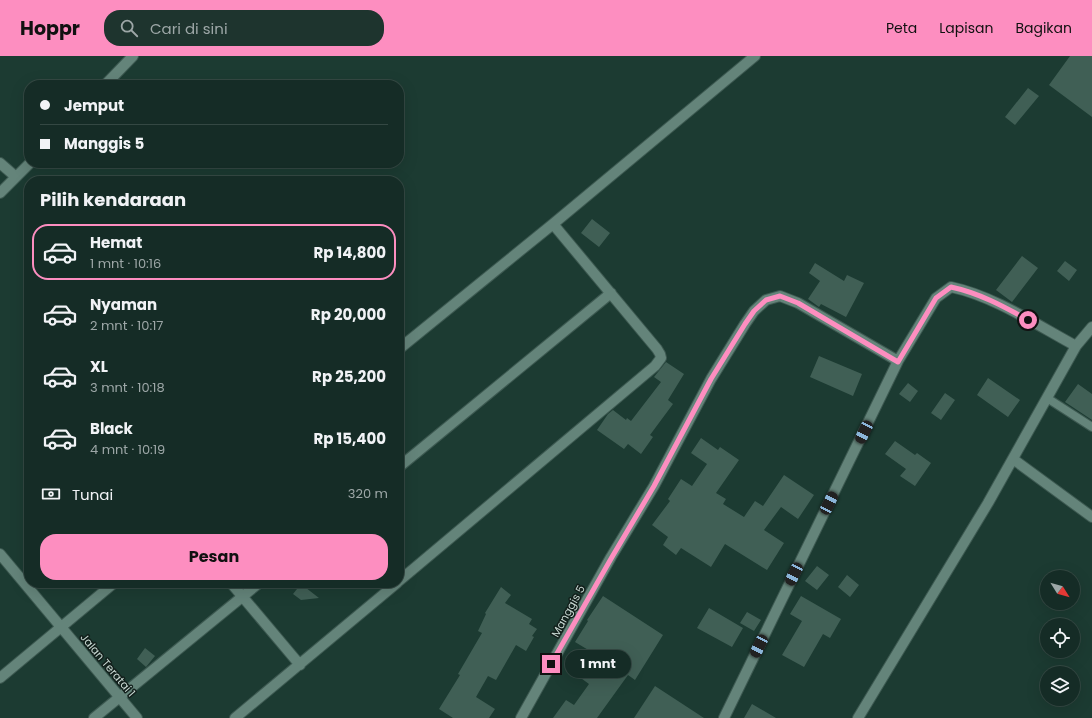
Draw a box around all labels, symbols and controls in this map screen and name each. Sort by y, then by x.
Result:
search box [104,10,384,46]
text: Hoppr [20,15,80,42]
icon: search [118,17,140,39]
text: Cari di sini [150,18,228,39]
text: Peta [886,18,917,38]
text: Lapisan [939,18,993,38]
text: Bagikan [1015,18,1072,38]
text: Jemput [64,95,124,116]
text: Manggis 5 [64,133,144,154]
text: Pilih kendaraan [40,187,186,212]
text: Hemat [90,232,142,253]
icon: car [42,234,78,270]
text: Rp 14,800 [313,242,386,263]
text: 1 mnt · 10:16 [90,254,161,273]
text: Nyaman [90,294,157,315]
icon: car [42,296,78,332]
text: Rp 20,000 [311,304,386,325]
route start [1019,311,1037,329]
text: 2 mnt · 10:17 [90,316,163,335]
text: XL [90,356,108,377]
icon: car [42,358,78,394]
text: Rp 25,200 [312,366,386,387]
text: 3 mnt · 10:18 [90,378,165,397]
text: Black [90,418,133,439]
car [853,419,875,445]
icon: car [42,420,78,456]
text: Rp 15,400 [313,428,386,449]
text: 4 mnt · 10:19 [90,440,165,459]
icon: cash [40,483,62,505]
text: Tunai [72,484,113,505]
text: 320 m [348,484,388,503]
car [818,490,840,516]
button: Pesan [40,534,388,580]
car [783,561,805,587]
north arrow [1040,570,1080,610]
map controls [1040,570,1080,706]
street label: Manggis 5 [547,582,589,640]
button: locate [1040,618,1080,658]
street label: Jalan Teratai 1 [77,630,139,700]
car [748,633,770,659]
callout: 1 mnt [565,650,631,678]
text: 1 mnt [580,654,616,673]
route end [542,655,560,673]
button: layers [1040,666,1080,706]

